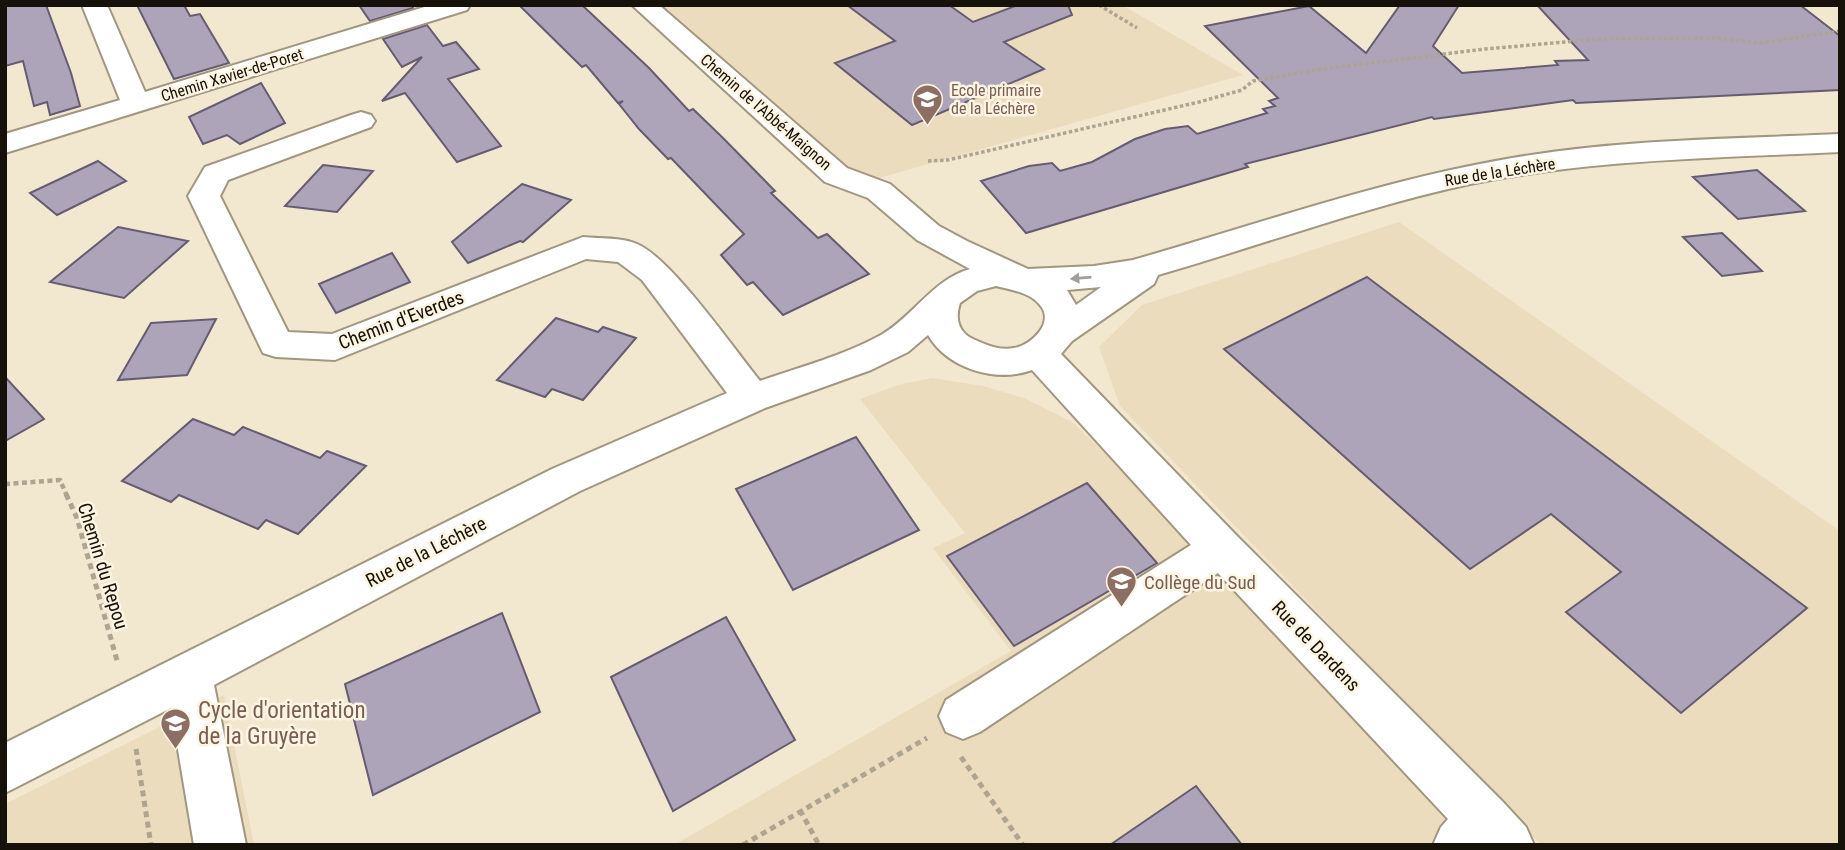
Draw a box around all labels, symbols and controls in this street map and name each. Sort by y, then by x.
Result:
street label: Chemin Xavier-de-Poret [159,44,306,106]
street label: Chemin de l'Abbé-Maignon [697,50,835,174]
place label: Ecole primaire de la Léchère [951,81,1041,118]
school or university icon: Ecole primaire de la Léchère [911,82,945,126]
street label: Rue de la Léchère [1443,154,1557,190]
one-way arrow [1070,273,1092,284]
street label: Chemin d'Everdes [335,286,467,354]
street label: Chemin du Repou [73,500,133,632]
street label: Rue de la Léchère [362,512,490,592]
school or university icon: Collège du Sud [1104,565,1138,609]
place label: Collège du Sud [1144,571,1256,594]
street label: Rue de Dardens [1267,596,1365,696]
place label: Cycle d'orientation de la Gruyère [198,697,366,750]
school or university icon: Cycle d'orientation de la Gruyère [158,706,192,750]

